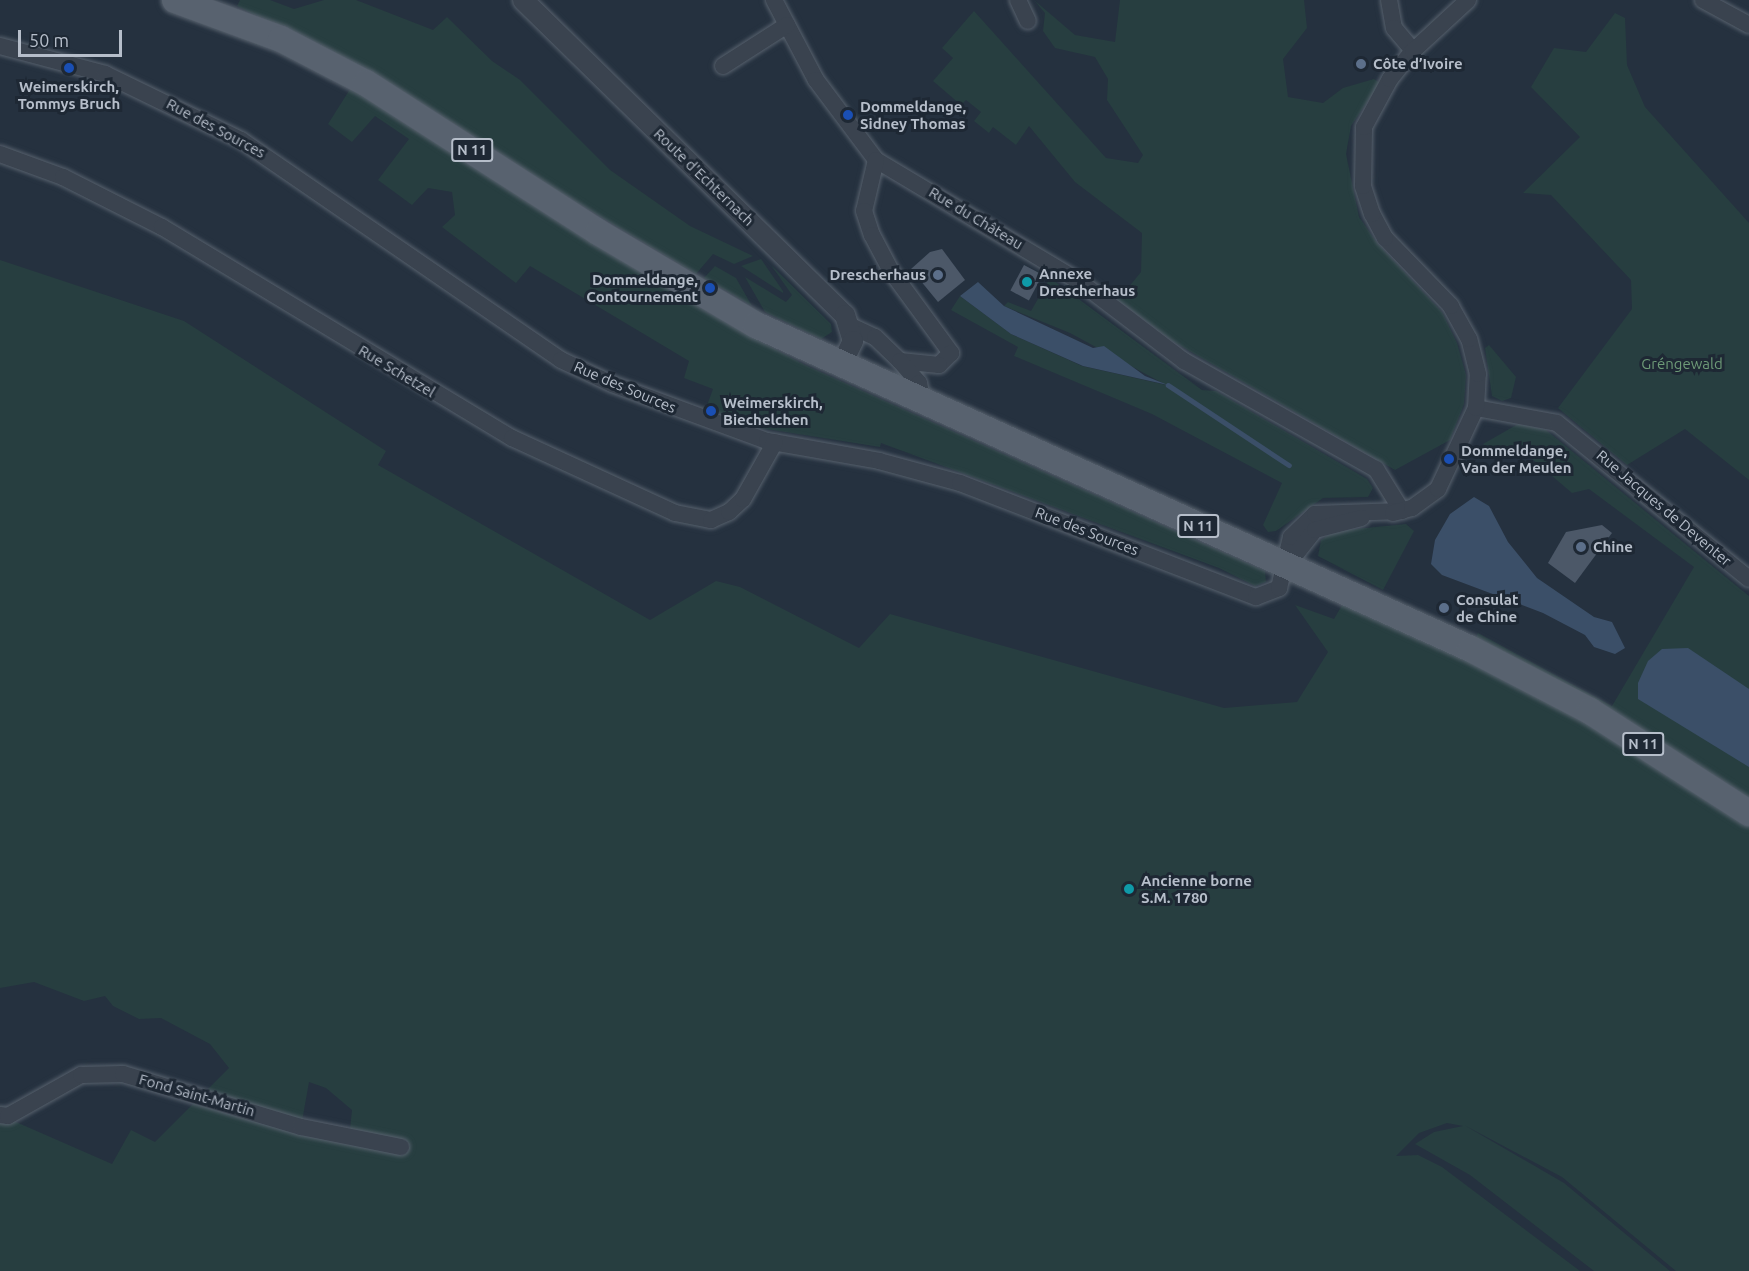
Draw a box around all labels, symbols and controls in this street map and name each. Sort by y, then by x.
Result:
scale bar [21,18,124,56]
text: 50 m [29,30,69,50]
place label: Côte d’Ivoire [1373,55,1463,73]
marker: Côte d’Ivoire [1354,57,1368,71]
marker: Weimerskirch, Tommys Bruch [62,61,76,75]
place label: Weimerskirch, Tommys Bruch [18,77,120,112]
street label: Rue des Sources [164,94,268,162]
place label: Dommeldange, Sidney Thomas [860,97,966,132]
marker: Dommeldange, Sidney Thomas [841,108,855,122]
street label: Route d'Echternach [650,125,758,229]
road number: N 11 [451,139,493,161]
street label: Rue du Château [926,183,1026,253]
place label: Annexe Drescherhaus [1039,264,1135,299]
place label: Drescherhaus [830,266,926,284]
marker: Drescherhaus [931,268,945,282]
place label: Dommeldange, Contournement [586,270,698,305]
marker: Annexe Drescherhaus [1020,275,1034,289]
marker: Dommeldange, Contournement [703,281,717,295]
street label: Rue Schetzel [355,341,439,401]
park label: Gréngewald [1641,355,1723,373]
street label: Rue des Sources [571,357,679,417]
place label: Weimerskirch, Biechelchen [723,393,823,428]
marker: Weimerskirch, Biechelchen [704,404,718,418]
place label: Dommeldange, Van der Meulen [1461,441,1572,476]
street label: Rue Jacques de Deventer [1593,446,1735,570]
marker: Dommeldange, Van der Meulen [1442,452,1456,466]
street label: Rue des Sources [1033,503,1141,559]
road number: N 11 [1177,515,1219,537]
place label: Chine [1593,538,1633,556]
marker: Chine [1574,540,1588,554]
place label: Consulat de Chine [1456,590,1518,625]
marker: Consulat de Chine [1437,601,1451,615]
road number: N 11 [1622,733,1664,755]
place label: Ancienne borne S.M. 1780 [1141,871,1252,906]
marker: Ancienne borne S.M. 1780 [1122,882,1136,896]
street label: Fond Saint-Martin [137,1070,257,1120]

